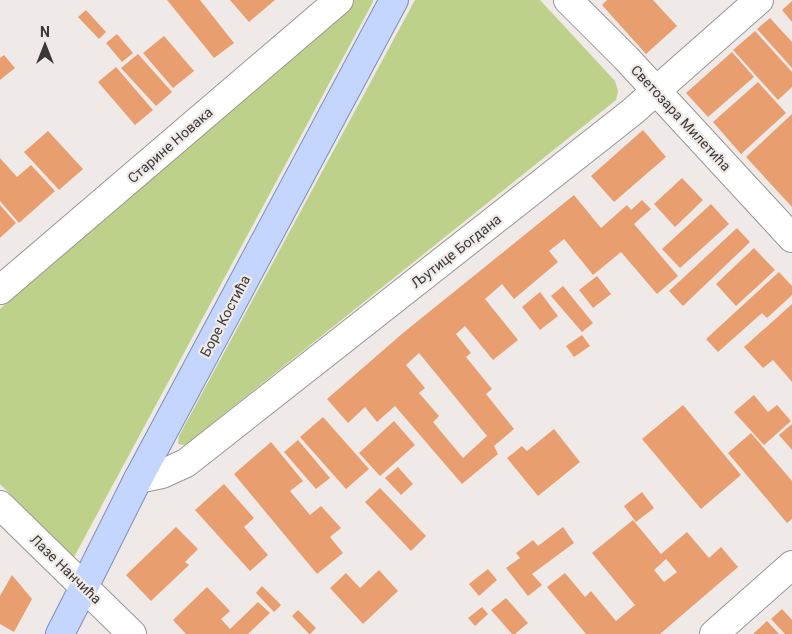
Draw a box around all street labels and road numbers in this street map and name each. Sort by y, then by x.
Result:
street label: Светозара Милетића [628,62,734,174]
street label: Старине Новака [124,104,216,186]
street label: Љутице Богдана [408,211,504,291]
street label: Боре Костића [197,272,253,360]
street label: Лазе Нанчића [27,531,105,607]

